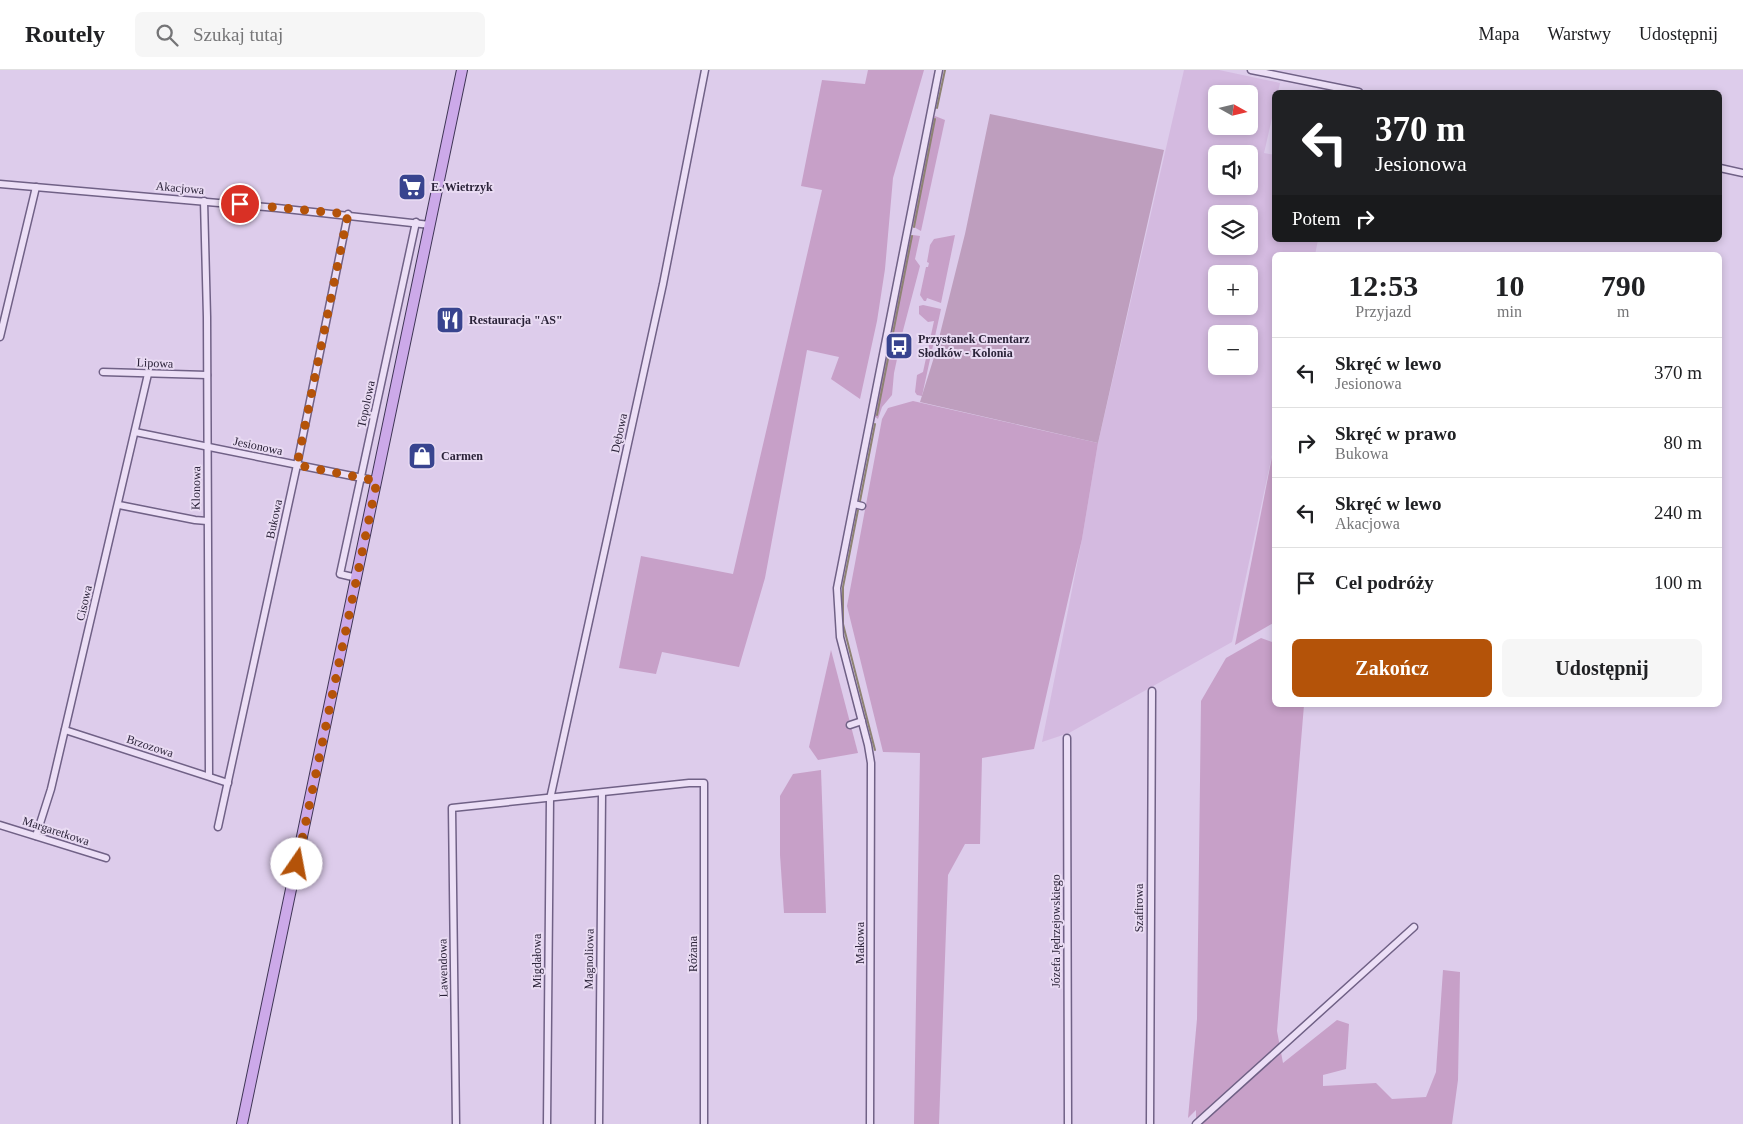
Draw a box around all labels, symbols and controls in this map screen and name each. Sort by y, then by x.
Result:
search box [135,12,485,57]
text: Routely [25,21,105,47]
icon: search [153,21,181,49]
text: Szukaj tutaj [193,24,283,45]
text: Mapa [1478,24,1519,44]
text: Warstwy [1547,24,1611,44]
text: Udostępnij [1639,24,1718,44]
north arrow [1208,85,1258,135]
map controls [1208,85,1258,375]
icon: left [1292,110,1357,175]
text: 370 m [1375,110,1465,149]
button: sound [1208,145,1258,195]
text: Jesionowa [1375,151,1467,176]
supermarket icon: E. Wietrzyk [397,172,427,202]
street label: Akacjowa [155,179,206,197]
place label: E. Wietrzyk [431,180,493,194]
pin [219,183,261,225]
icon: arrive [226,190,254,218]
button: layers [1208,205,1258,255]
icon: right [1351,205,1379,233]
text: Potem [1292,208,1341,229]
button: + [1208,265,1258,315]
text: 12:53 [1348,269,1418,302]
text: 10 [1495,269,1525,302]
text: 790 [1601,269,1646,302]
text: Przyjazd [1355,303,1411,320]
text: min [1497,303,1522,320]
text: m [1617,303,1629,320]
restaurant icon: Restauracja "AS" [435,305,465,335]
place label: Restauracja "AS" [469,313,563,327]
button: − [1208,325,1258,375]
bus stop icon: Przystanek Cmentarz Słodków - Kolonia [884,331,914,361]
place label: Przystanek Cmentarz Słodków - Kolonia [918,332,1030,360]
text: Skręć w lewo [1335,353,1442,374]
street label: Lipowa [136,355,174,371]
icon: left [1292,359,1320,387]
text: 370 m [1654,362,1702,383]
text: Jesionowa [1335,375,1402,392]
street label: Topolowa [354,379,378,429]
street label: Dębowa [608,411,630,454]
text: Skręć w prawo [1335,423,1456,444]
icon: right [1292,429,1320,457]
text: 80 m [1663,432,1702,453]
street label: Jesionowa [232,434,285,458]
shop icon: Carmen [407,441,437,471]
text: Bukowa [1335,445,1388,462]
place label: Carmen [441,449,483,463]
street label: Klonowa [189,465,203,510]
text: Skręć w lewo [1335,493,1442,514]
street label: Bukowa [263,497,285,540]
icon: left [1292,499,1320,527]
text: 240 m [1654,502,1702,523]
text: Akacjowa [1335,515,1400,532]
icon: arrive [1292,569,1320,597]
text: Cel podróży [1335,572,1434,593]
text: 100 m [1654,572,1702,593]
street label: Cisowa [73,583,95,622]
button: Zakończ [1292,639,1492,697]
button: Udostępnij [1502,639,1702,697]
street label: Brzozowa [125,732,176,760]
street label: Margaretkowa [21,814,92,849]
position arrow [270,837,322,889]
street label: Józefa Jędrzejowskiego [1049,874,1063,988]
street label: Szafirowa [1132,883,1146,932]
street label: Makowa [853,921,867,964]
street label: Magnoliowa [581,928,597,989]
street label: Migdałowa [530,933,544,988]
street label: Różana [686,935,700,972]
street label: Lawendowa [435,938,451,997]

